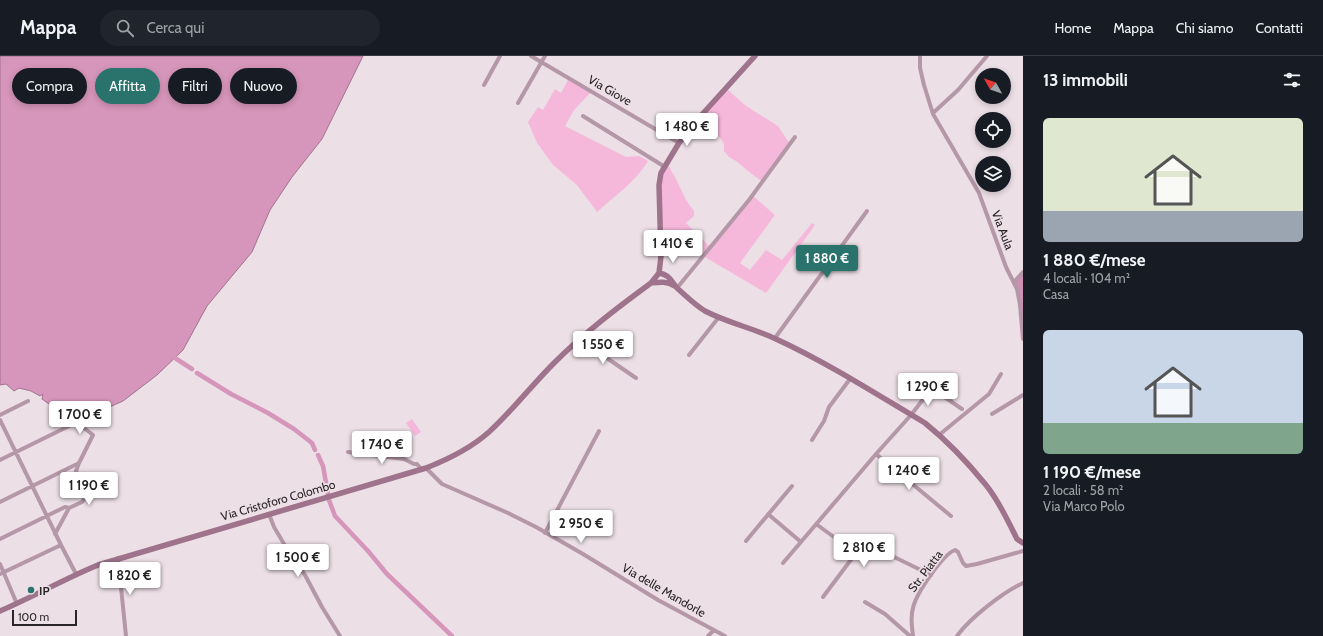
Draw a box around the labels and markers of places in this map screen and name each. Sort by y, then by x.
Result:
pin: 1 480 € [650,113,724,147]
pin: 1 410 € [636,230,710,264]
pin: 1 880 € [790,245,864,279]
pin: 1 550 € [566,331,640,365]
pin: 1 290 € [891,373,965,407]
pin: 1 700 € [43,401,117,435]
pin: 1 740 € [345,431,419,465]
pin: 1 240 € [872,457,946,491]
pin: 1 190 € [52,472,126,506]
pin: 2 950 € [544,510,618,544]
pin: 2 810 € [827,534,901,568]
pin: 1 500 € [261,544,335,578]
pin: 1 820 € [93,562,167,596]
place label: IP [39,583,50,598]
marker: IP [26,585,36,595]

